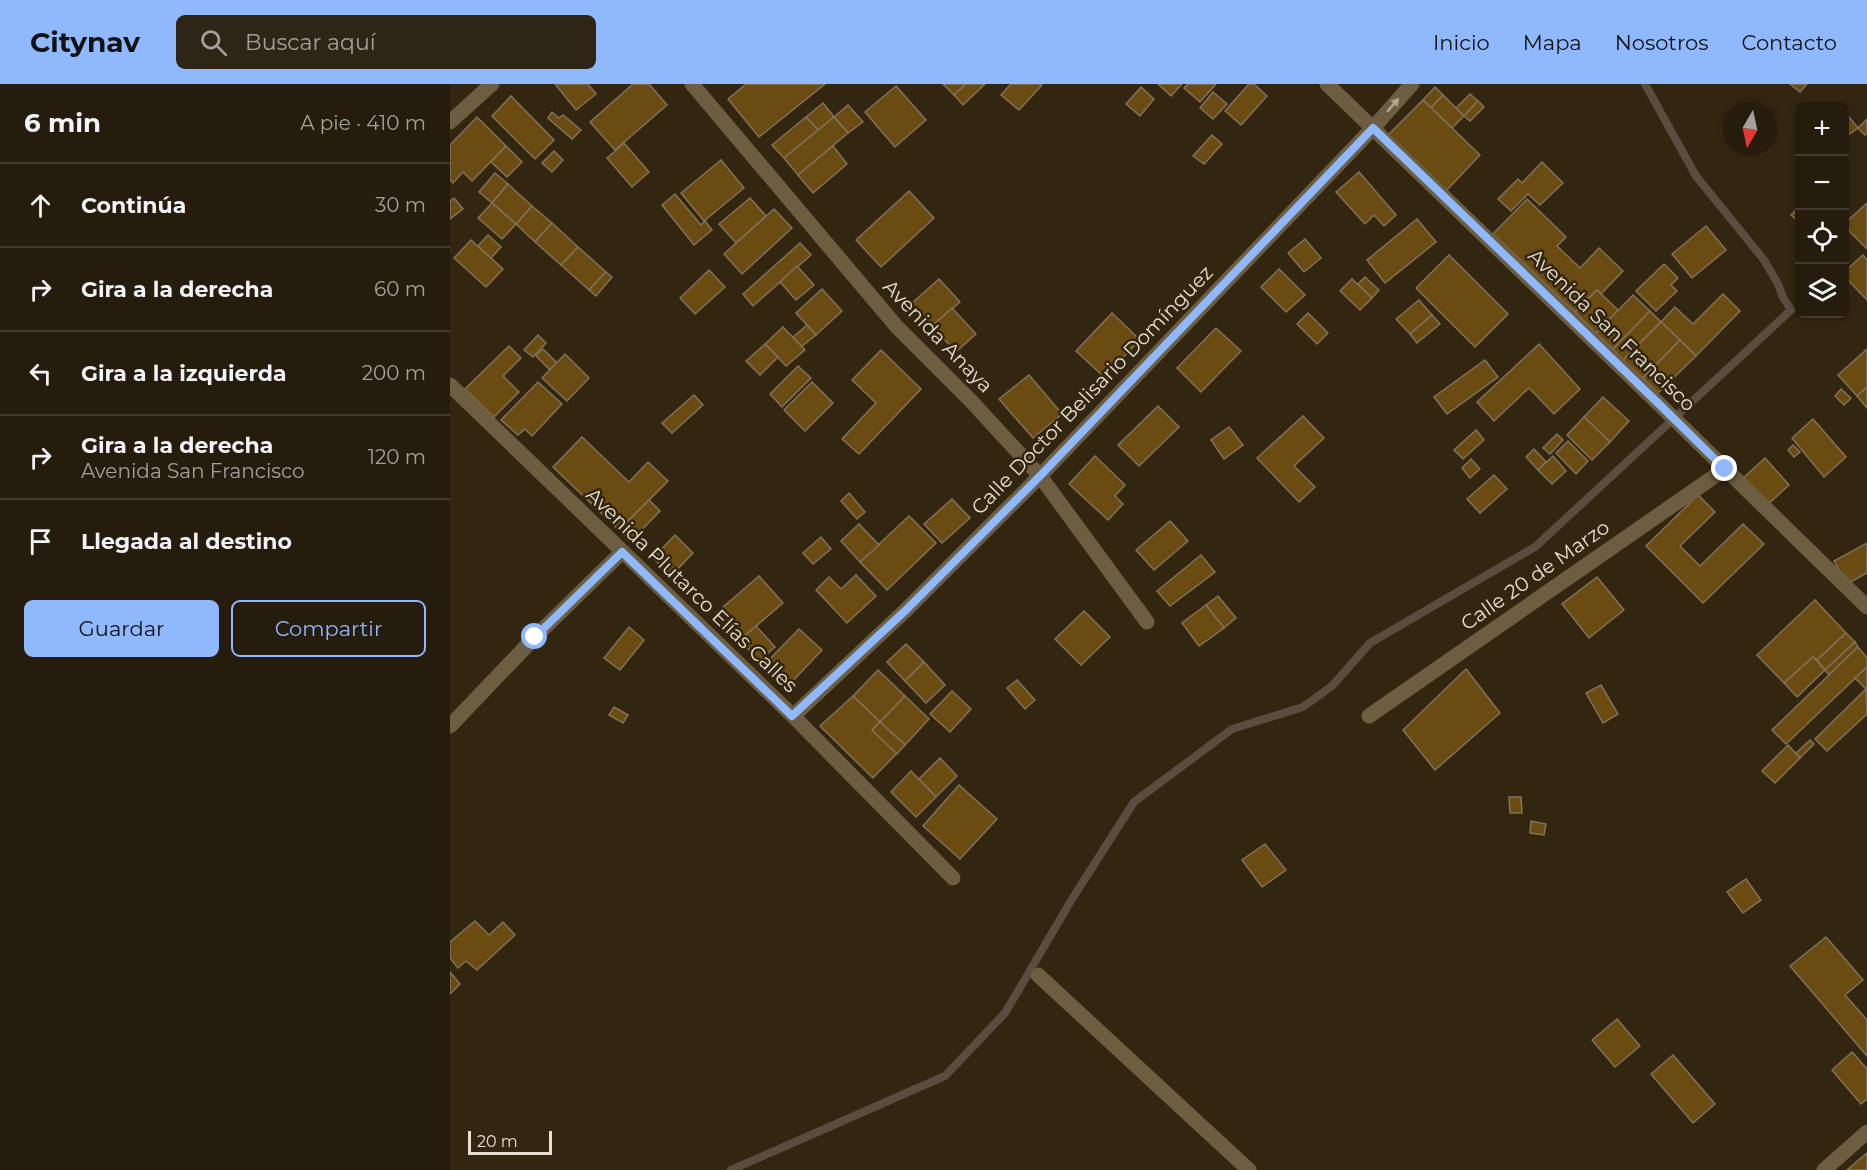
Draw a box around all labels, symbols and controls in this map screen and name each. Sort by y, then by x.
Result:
search box [176,15,596,69]
text: Citynav [30,25,140,59]
icon: search [197,26,230,59]
text: Buscar aquí [245,29,376,56]
text: Inicio [1433,30,1490,55]
text: Mapa [1523,30,1582,55]
text: Nosotros [1615,30,1708,55]
text: Contacto [1741,30,1837,55]
one-way arrow [1386,98,1400,113]
north arrow [1723,102,1777,156]
map controls [1795,102,1849,318]
button: + [1795,102,1849,156]
text: 6 min [24,107,101,139]
text: A pie · 410 m [300,111,426,135]
button: − [1795,156,1849,210]
icon: ahead [24,189,57,222]
text: Continúa [81,192,186,219]
text: 30 m [375,193,426,217]
button: locate [1795,210,1849,264]
street label: Avenida San Francisco [1523,244,1701,416]
street label: Calle Doctor Belisario Domínguez [966,260,1218,520]
button: layers [1795,264,1849,318]
icon: right [24,273,57,306]
street label: Avenida Anaya [878,275,998,397]
text: Gira a la derecha [81,276,273,303]
text: 60 m [374,277,426,301]
icon: left [24,357,57,390]
text: Gira a la izquierda [81,360,287,387]
text: 200 m [362,361,426,385]
text: Gira a la derecha [81,432,273,459]
icon: right [24,441,57,474]
text: 120 m [368,445,426,469]
route end [1711,455,1737,481]
text: Avenida San Francisco [81,459,305,483]
street label: Avenida Plutarco Elías Calles [581,483,803,698]
street label: Calle 20 de Marzo [1456,515,1614,635]
icon: arrive [24,525,57,558]
text: Llegada al destino [81,528,292,555]
button: Guardar [24,600,219,657]
button: Compartir [231,600,426,657]
route start [521,623,547,649]
scale bar [468,1128,552,1156]
text: 20 m [477,1132,518,1151]

